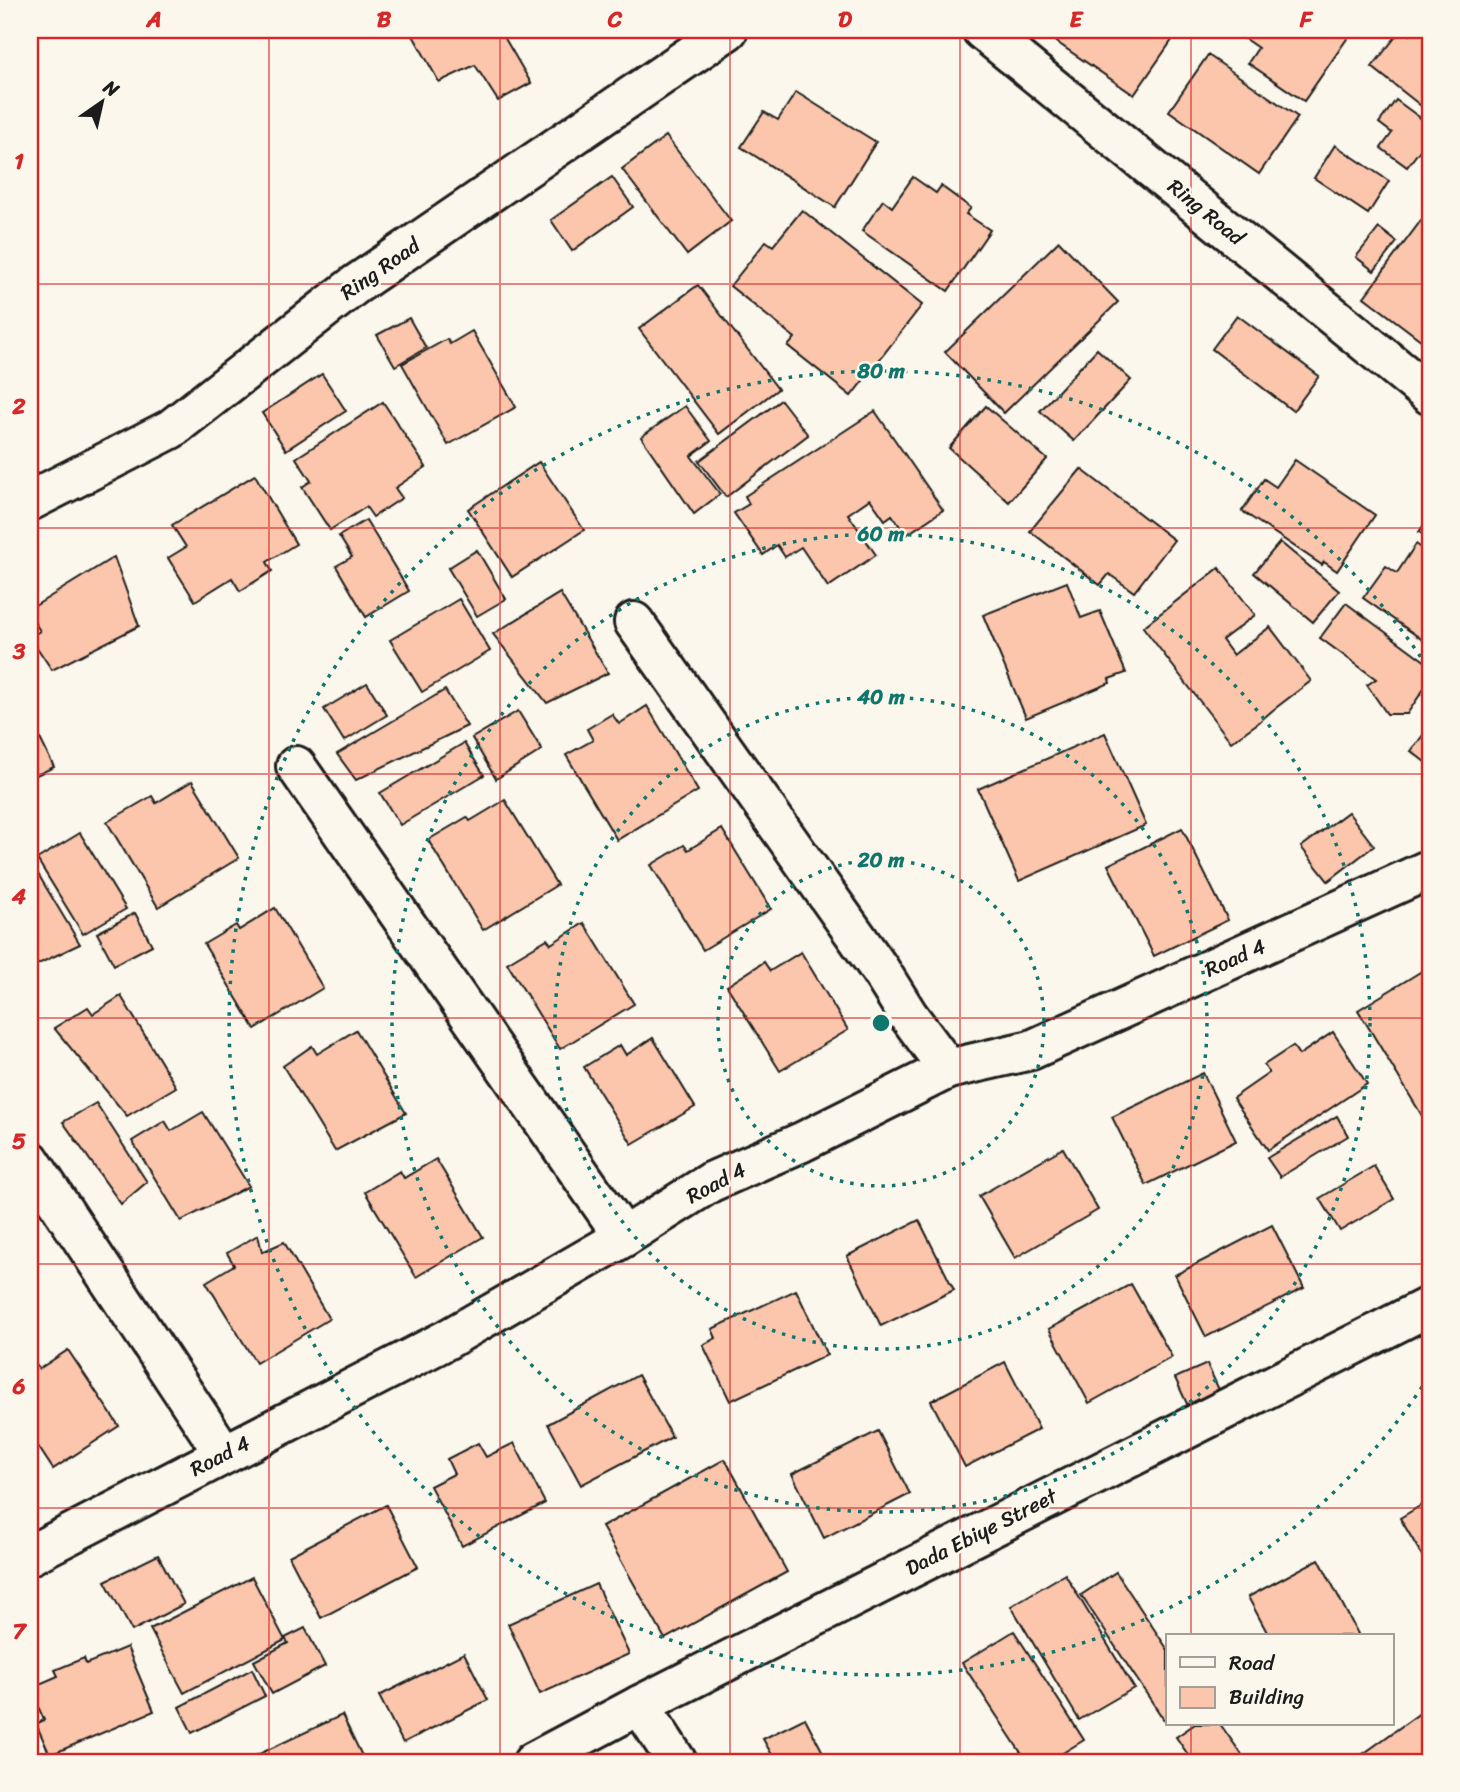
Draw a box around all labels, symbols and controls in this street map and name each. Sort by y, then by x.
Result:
text: A [145,0,162,40]
text: B [377,0,392,40]
text: C [607,0,623,40]
text: D [838,0,853,40]
text: E [1070,0,1085,40]
text: F [1299,0,1314,40]
north arrow [66,66,136,136]
text: N [96,70,127,106]
text: 1 [14,141,24,182]
street label: Ring Road [1159,169,1255,257]
street label: Ring Road [332,226,430,311]
text: 80 m [856,352,906,390]
text: 2 [11,386,26,427]
text: 60 m [857,515,905,553]
text: 3 [12,631,26,672]
text: 40 m [856,678,906,716]
text: 20 m [857,841,905,879]
text: 4 [11,876,27,917]
street label: Road 4 [1198,928,1272,988]
centre of rings [869,1011,893,1035]
text: 5 [12,1121,26,1162]
street label: Road 4 [679,1151,753,1215]
text: 6 [11,1366,26,1407]
street label: Road 4 [183,1425,257,1487]
street label: Dada Ebiye Street [898,1477,1065,1587]
text: 7 [12,1611,27,1652]
legend [1166,1634,1394,1726]
text: Road [1229,1644,1276,1682]
text: Building [1229,1678,1305,1716]

